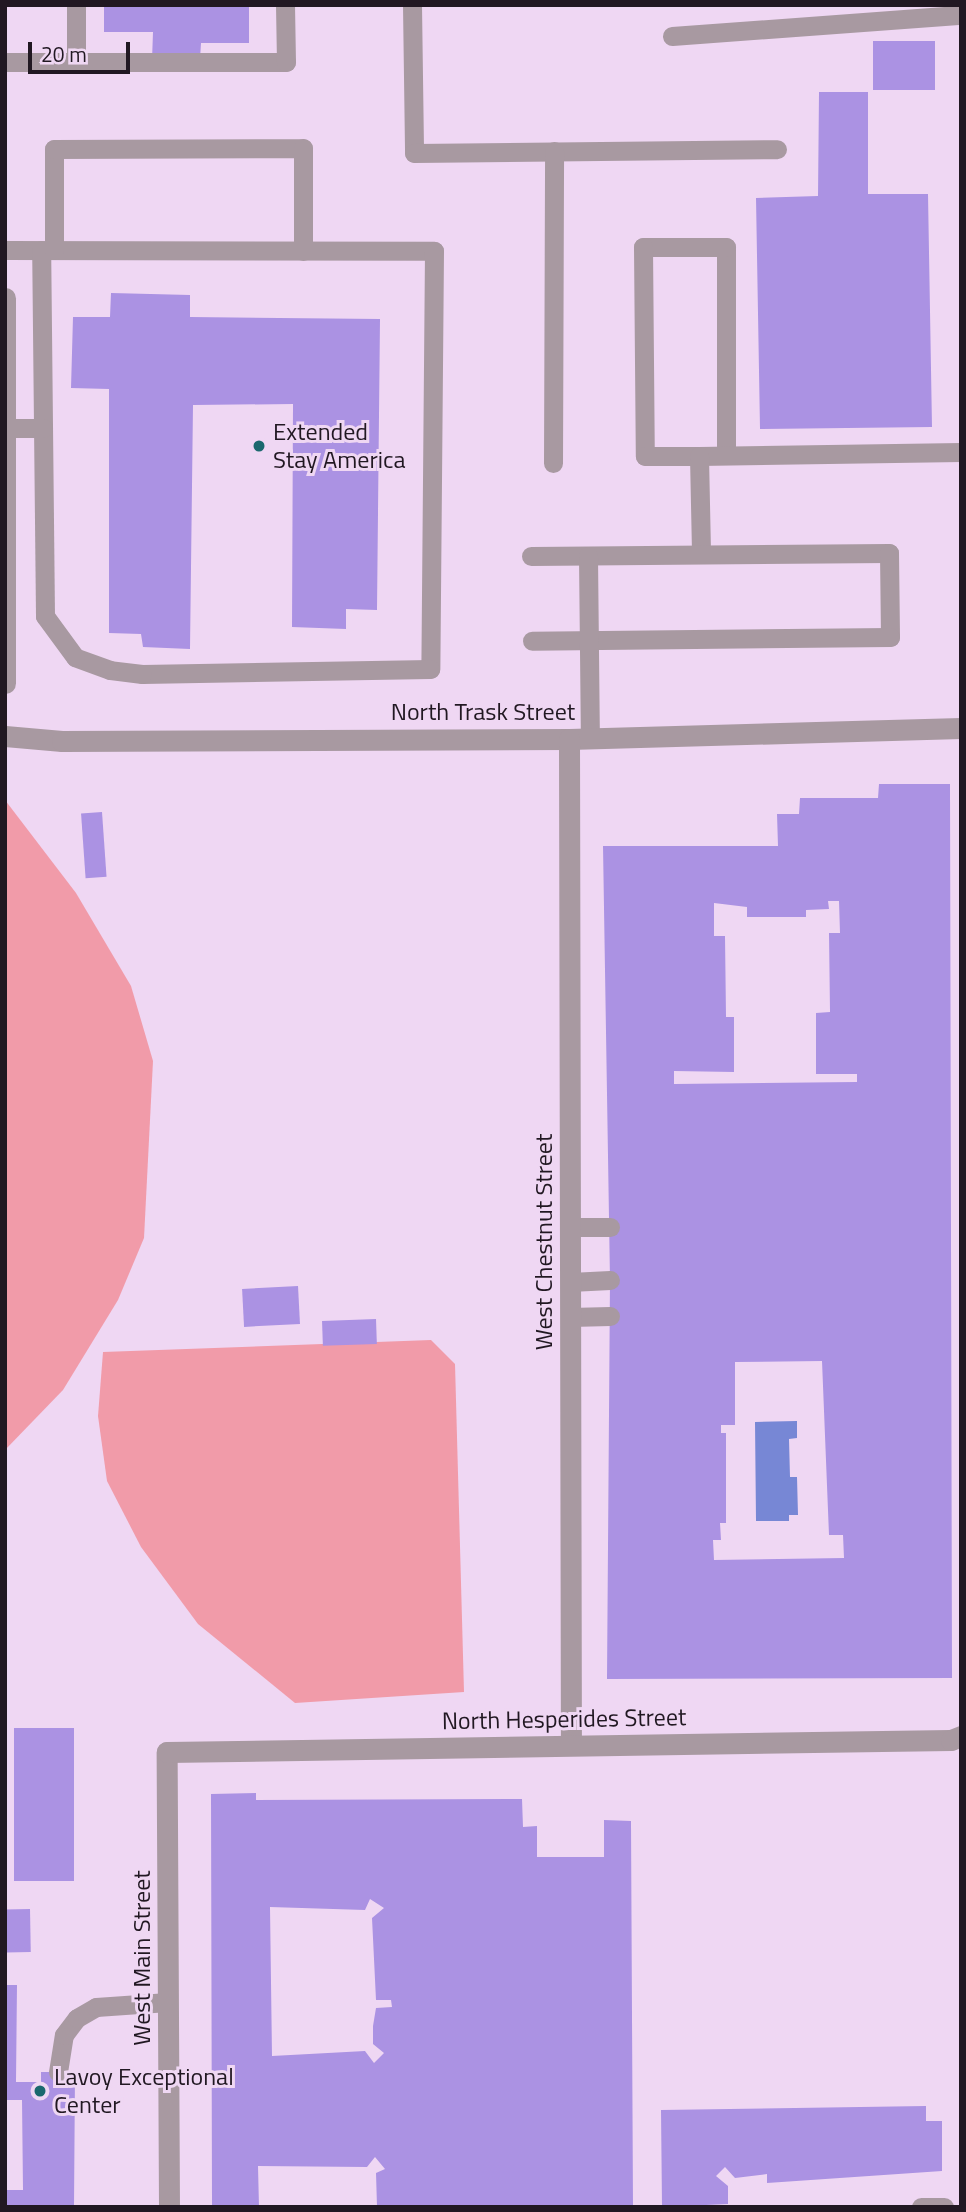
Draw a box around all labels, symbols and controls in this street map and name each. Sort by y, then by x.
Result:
scale bar [32,28,133,72]
text: 20 m [41,38,87,70]
place label: Extended Stay America [273,418,406,474]
marker: Extended Stay America [251,438,267,454]
street label: North Trask Street [391,698,575,726]
street label: West Chestnut Street [530,1134,558,1350]
street label: North Hesperides Street [442,1702,686,1736]
street label: West Main Street [128,1870,156,2046]
place label: Lavoy Exceptional Center [54,2063,234,2119]
marker: Lavoy Exceptional Center [32,2083,48,2099]

